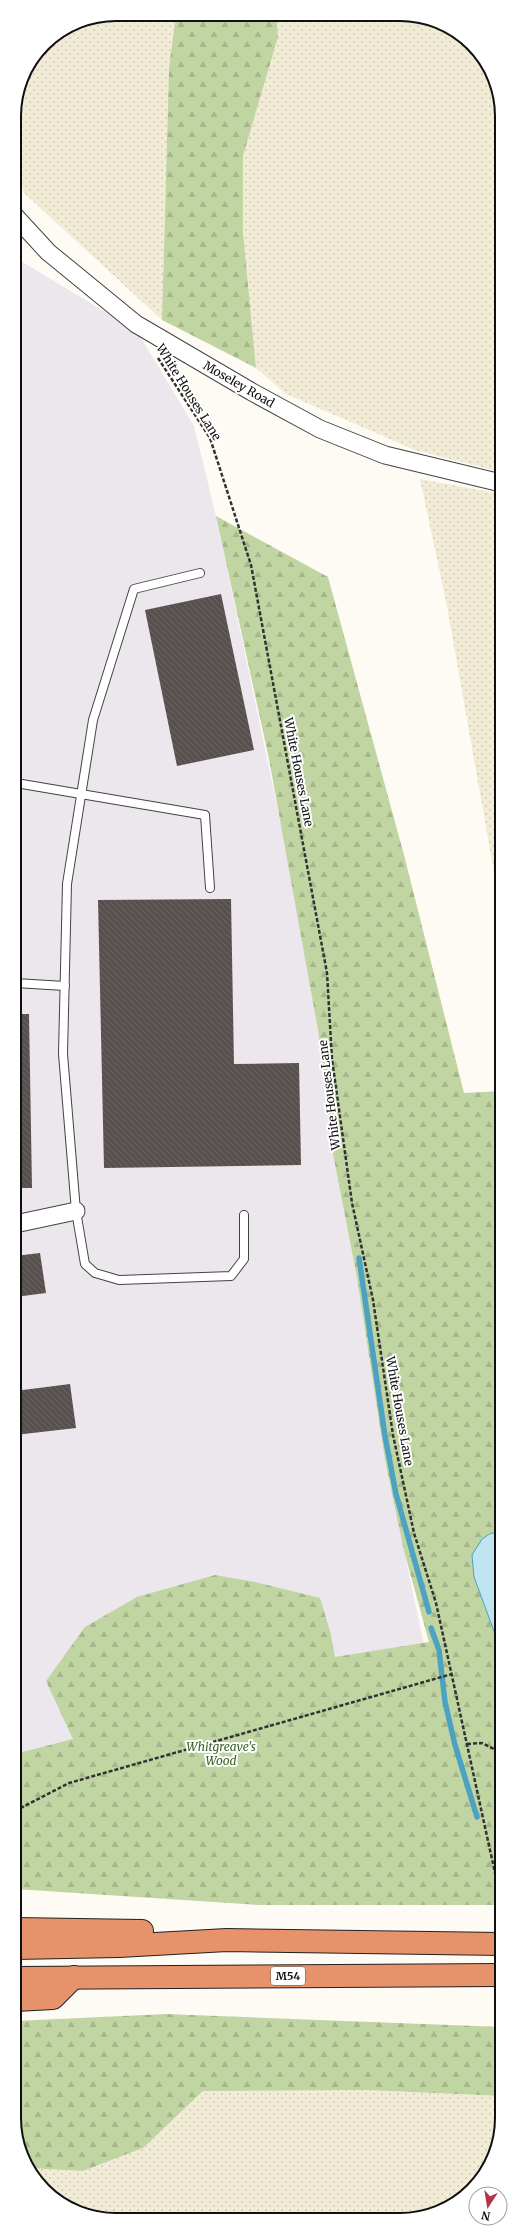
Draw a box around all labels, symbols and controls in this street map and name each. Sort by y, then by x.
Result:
street label: White Houses Lane [153,340,225,443]
street label: Moseley Road [201,358,277,410]
street label: White Houses Lane [281,715,317,828]
street label: White Houses Lane [315,1039,343,1152]
street label: White Houses Lane [383,1354,417,1467]
park label: Whitgreave's Wood [186,1739,256,1768]
road number: M54 [271,1967,305,1985]
north arrow [468,2186,508,2226]
text: N [480,2208,492,2224]

